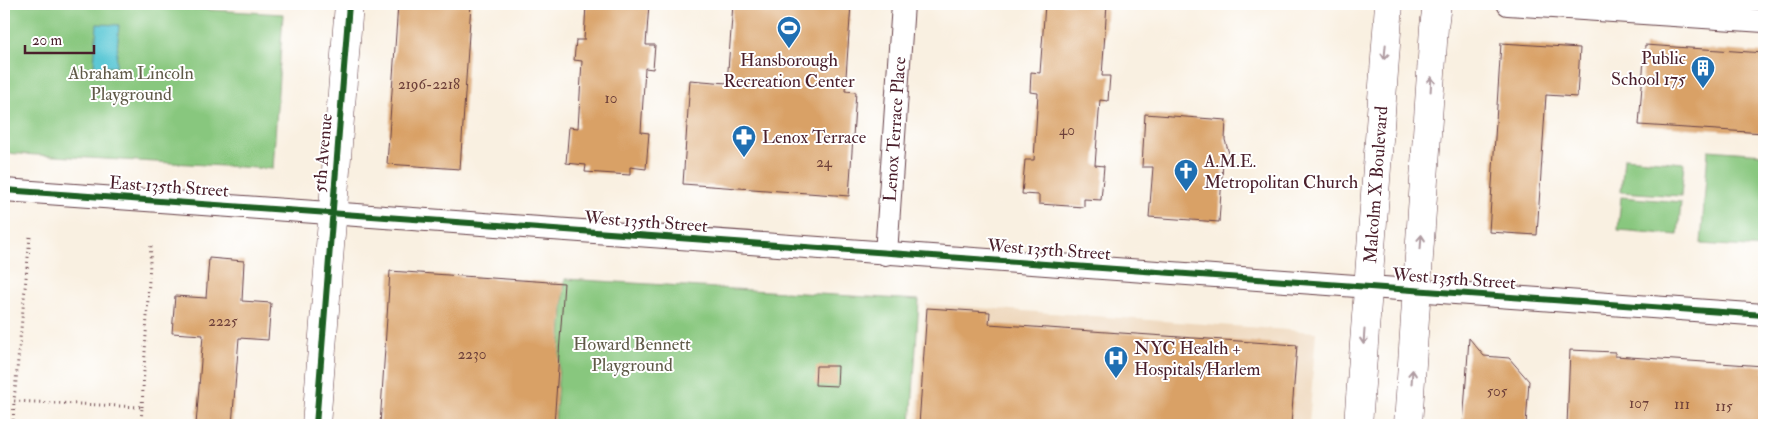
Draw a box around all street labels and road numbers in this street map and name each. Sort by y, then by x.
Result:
street label: Lenox Terrace Place [878,55,911,203]
street label: Malcolm X Boulevard [1358,105,1393,264]
street label: 5th Avenue [308,112,338,193]
street label: East 135th Street [108,171,230,203]
street label: West 135th Street [582,206,709,238]
street label: West 135th Street [985,234,1112,266]
street label: West 135th Street [1390,263,1517,295]

